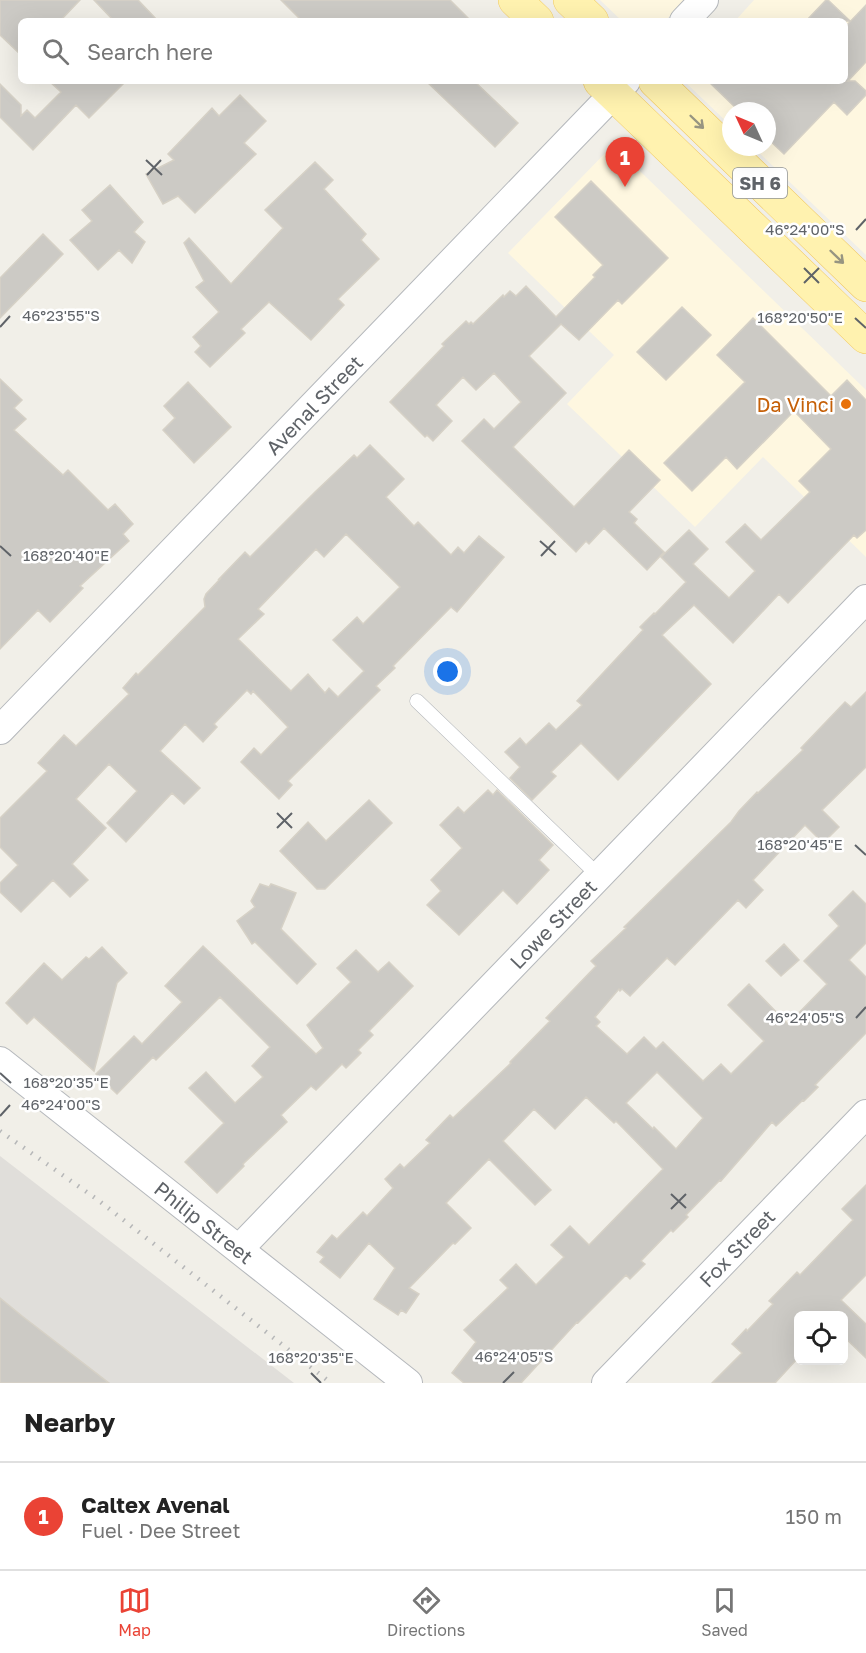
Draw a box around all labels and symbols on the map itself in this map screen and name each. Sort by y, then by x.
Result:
north arrow [722,102,776,156]
one-way arrow [689,114,704,129]
pin: 1 [606,138,644,187]
road number: SH 6 [733,168,787,198]
text: 46°24'00"S [765,220,845,238]
one-way arrow [830,250,845,264]
text: 46°23'55"S [22,306,100,324]
text: 168°20'50"E [757,308,843,326]
street label: Avenal Street [260,350,367,459]
place label: Da Vinci [756,392,834,416]
marker: Da Vinci [839,397,853,411]
text: 168°20'40"E [23,546,109,564]
your location [433,657,462,686]
text: 168°20'45"E [757,835,843,853]
street label: Lowe Street [504,874,601,973]
text: 46°24'05"S [766,1008,844,1026]
text: 168°20'35"E [23,1073,109,1091]
text: 46°24'00"S [21,1095,101,1113]
street label: Philip Street [150,1176,258,1268]
street label: Fox Street [694,1204,780,1292]
text: 46°24'05"S [475,1347,553,1365]
text: 168°20'35"E [268,1348,354,1366]

